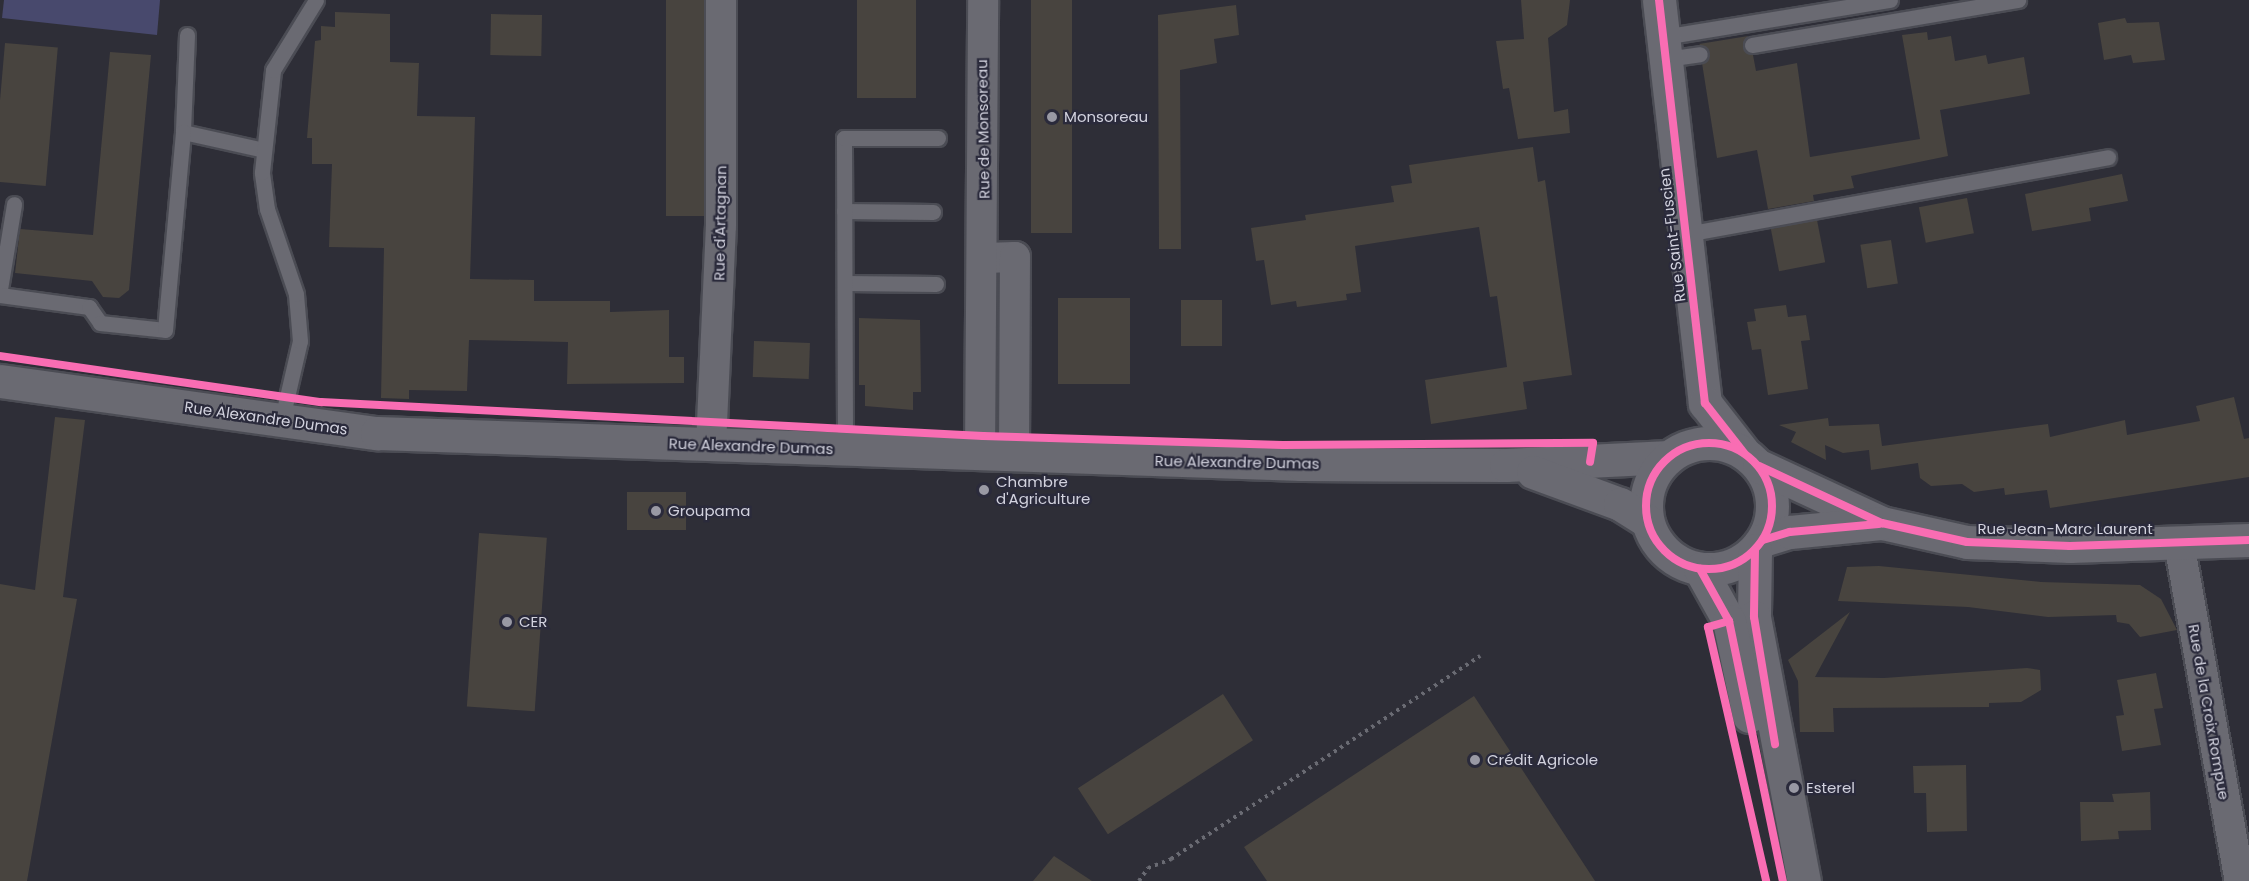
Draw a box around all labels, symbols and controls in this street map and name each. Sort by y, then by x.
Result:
street label: Rue de Monsoreau [973,59,993,199]
place label: Monsoreau [1064,108,1148,126]
marker: Monsoreau [1045,110,1059,124]
street label: Rue d'Artagnan [710,165,730,281]
street label: Rue Saint-Fuscien [1655,167,1689,303]
street label: Rue Alexandre Dumas [183,398,349,438]
street label: Rue Alexandre Dumas [668,434,834,458]
street label: Rue Alexandre Dumas [1154,452,1320,472]
place label: Chambre d'Agriculture [996,472,1090,507]
marker: Chambre d'Agriculture [977,483,991,497]
place label: Groupama [668,502,750,520]
marker: Groupama [649,504,663,518]
street label: Rue Jean-Marc Laurent [1977,520,2153,538]
place label: CER [519,613,547,631]
marker: CER [500,615,514,629]
street label: Rue de la Croix Rompue [2185,623,2233,801]
place label: Crédit Agricole [1487,751,1598,769]
marker: Crédit Agricole [1468,753,1482,767]
place label: Esterel [1806,779,1855,797]
marker: Esterel [1787,781,1801,795]

